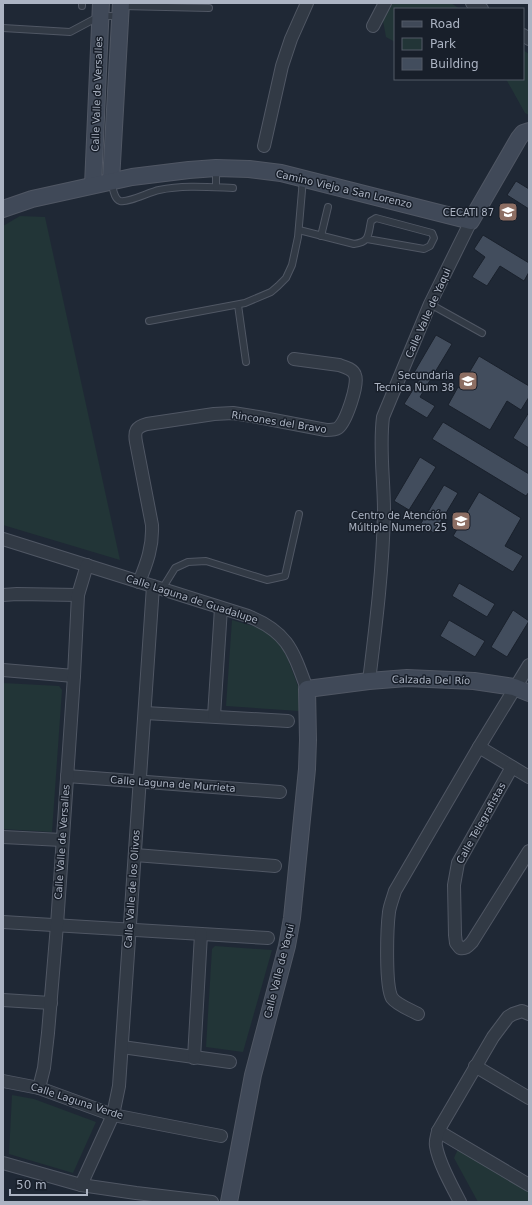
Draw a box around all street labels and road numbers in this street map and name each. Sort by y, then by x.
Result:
street label: Calle Valle de Versalles [89,36,105,152]
street label: Camino Viejo a San Lorenzo [275,168,413,210]
street label: Calle Valle de Yaqui [403,266,453,360]
street label: Rincones del Bravo [231,409,327,435]
street label: Calle Laguna de Guadalupe [125,572,259,626]
street label: Calzada Del Río [392,674,470,686]
street label: Calle Laguna de Murrieta [110,774,236,794]
street label: Calle Telegrafistas [454,781,508,865]
street label: Calle Valle de Versalles [52,784,72,900]
street label: Calle Valle de los Olivos [122,829,142,949]
street label: Calle Valle de Yaqui [262,923,296,1019]
street label: Calle Laguna Verde [29,1081,125,1121]

